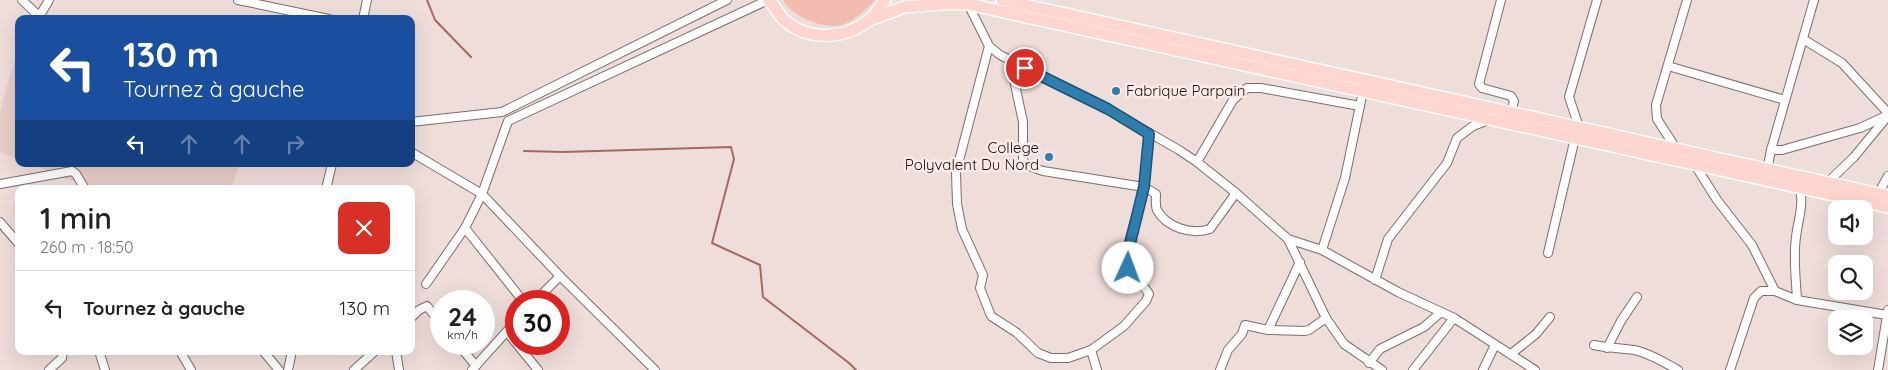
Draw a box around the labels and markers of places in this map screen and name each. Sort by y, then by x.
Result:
pin [1004,47,1046,89]
place label: Fabrique Parpain [1126,81,1245,100]
marker: Fabrique Parpain [1110,85,1122,97]
place label: College Polyvalent Du Nord [905,138,1039,174]
marker: College Polyvalent Du Nord [1043,151,1055,163]

